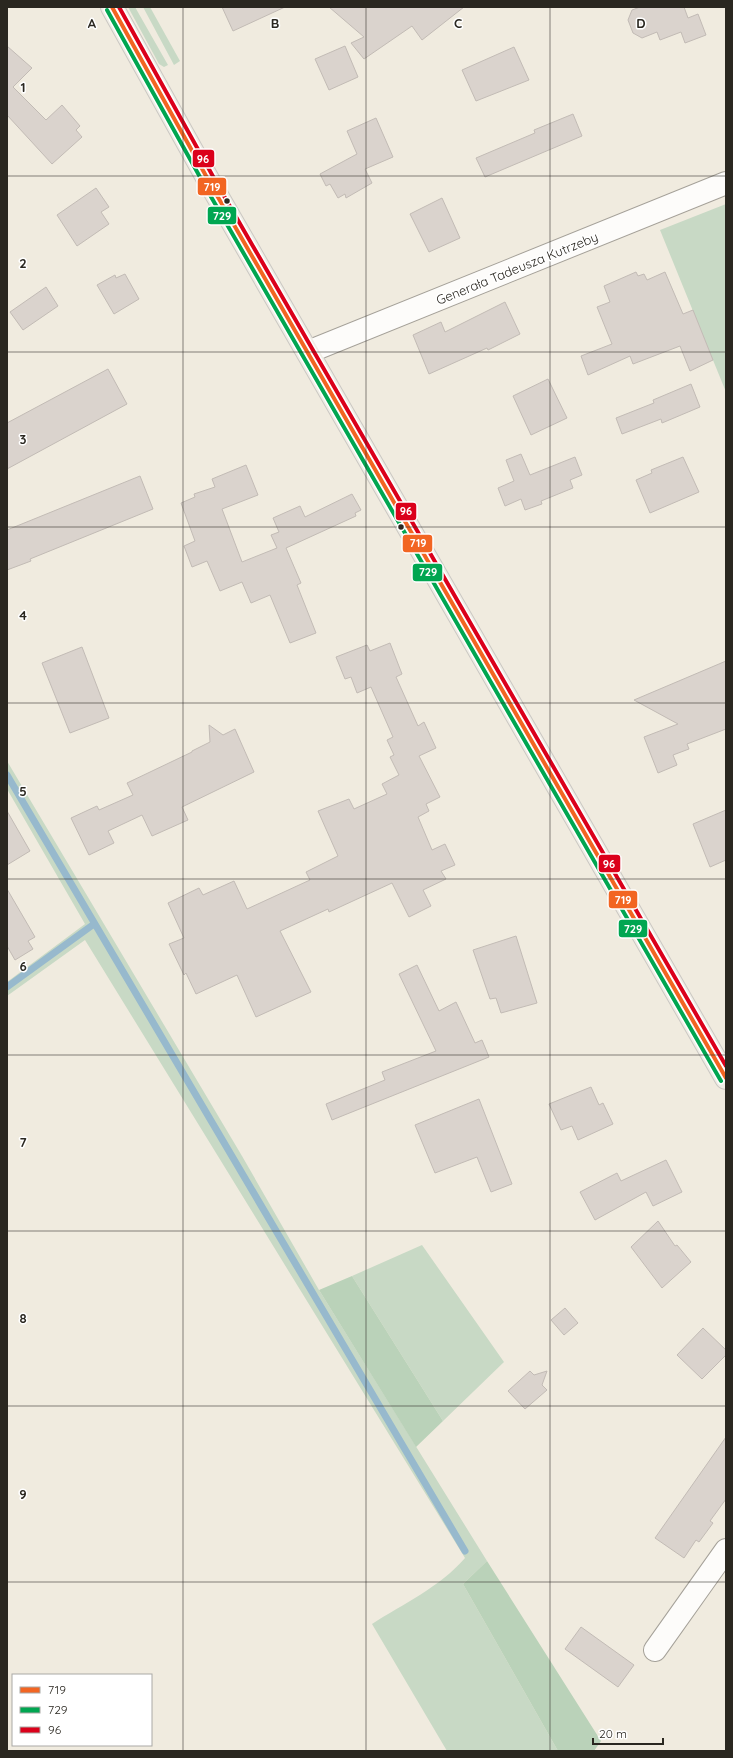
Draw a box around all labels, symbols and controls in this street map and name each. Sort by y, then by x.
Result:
text: A [88,15,97,31]
text: B [271,15,279,31]
text: C [454,15,462,31]
text: D [636,15,646,31]
text: 1 [20,79,26,95]
line badge: 96 [192,149,215,168]
text: 96 [197,152,209,166]
line badge: 719 [197,177,227,196]
text: 719 [203,180,221,194]
unlabelled marker [222,196,232,206]
line badge: 729 [207,206,237,225]
text: 729 [213,209,231,223]
street label: Generała Tadeusza Kutrzeby [434,228,600,308]
text: 2 [19,255,27,271]
text: 3 [20,431,27,447]
line badge: 96 [395,502,417,521]
text: 96 [400,504,412,518]
unlabelled marker [396,522,406,532]
line badge: 719 [402,534,433,553]
text: 719 [409,536,427,550]
line badge: 729 [412,563,443,582]
text: 729 [419,565,437,579]
text: 4 [19,607,27,623]
text: 5 [19,783,27,799]
line badge: 96 [598,854,621,873]
text: 96 [603,857,615,871]
line badge: 719 [608,890,638,909]
text: 719 [614,893,632,907]
line badge: 729 [618,919,648,938]
text: 729 [624,922,642,936]
text: 6 [19,958,27,974]
text: 7 [19,1134,27,1150]
text: 8 [19,1310,27,1326]
text: 9 [19,1486,27,1502]
legend [12,1674,152,1746]
text: 719 [48,1682,66,1697]
text: 729 [48,1702,68,1717]
scale bar [593,1720,663,1746]
text: 96 [48,1722,62,1737]
text: 20 m [599,1726,627,1741]

